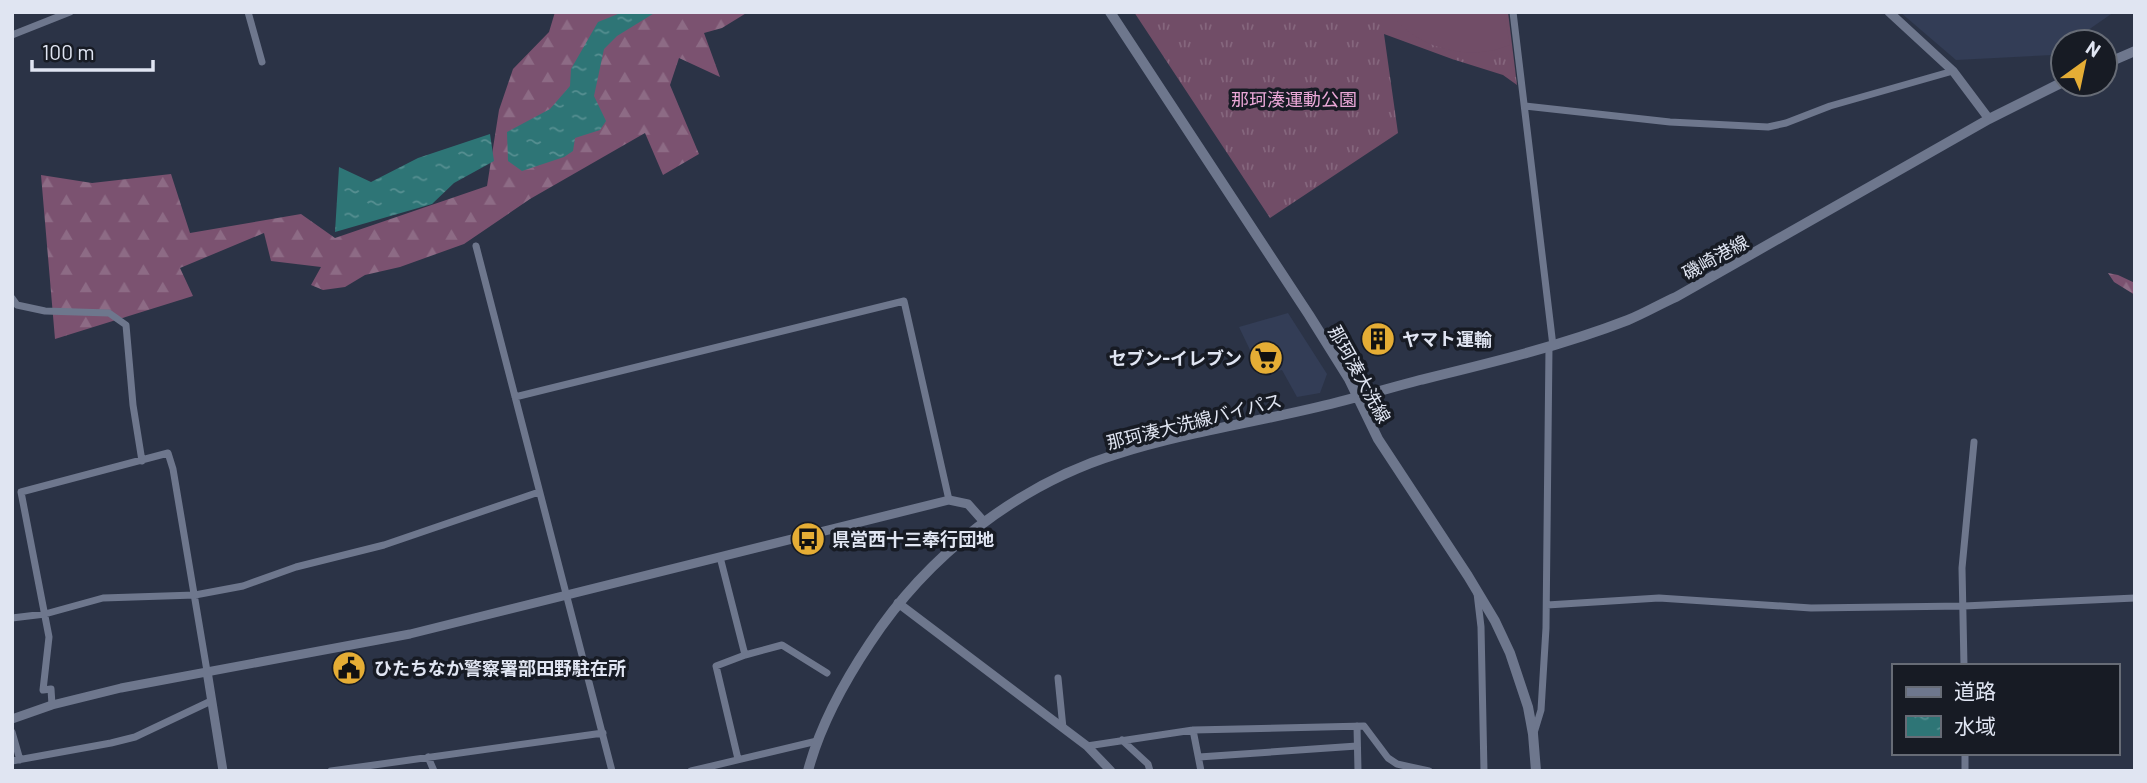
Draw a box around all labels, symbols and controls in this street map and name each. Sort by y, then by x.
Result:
scale bar [32,28,152,72]
north arrow [2049,28,2119,98]
text: N [2082,35,2105,61]
text: 100 m [42,39,95,64]
park label: 那珂湊運動公園 [1231,88,1357,110]
street label: 磯崎港線 [1678,230,1752,284]
building icon: ヤマト運輸 [1359,320,1397,358]
street label: 那珂湊大洗線 [1324,321,1396,427]
place label: ヤマト運輸 [1402,328,1492,350]
supermarket icon: セブン-イレブン [1247,339,1285,377]
place label: セブン-イレブン [1109,347,1242,369]
street label: 那珂湊大洗線バイパス [1104,389,1284,453]
bus stop icon: 県営西十三奉行団地 [789,520,827,558]
place label: 県営西十三奉行団地 [832,528,994,550]
public building icon: ひたちなか警察署部田野駐在所 [330,649,368,687]
place label: ひたちなか警察署部田野駐在所 [374,657,626,679]
legend [1892,664,2119,755]
text: 道路 [1954,678,1996,703]
text: 水域 [1954,713,1996,738]

